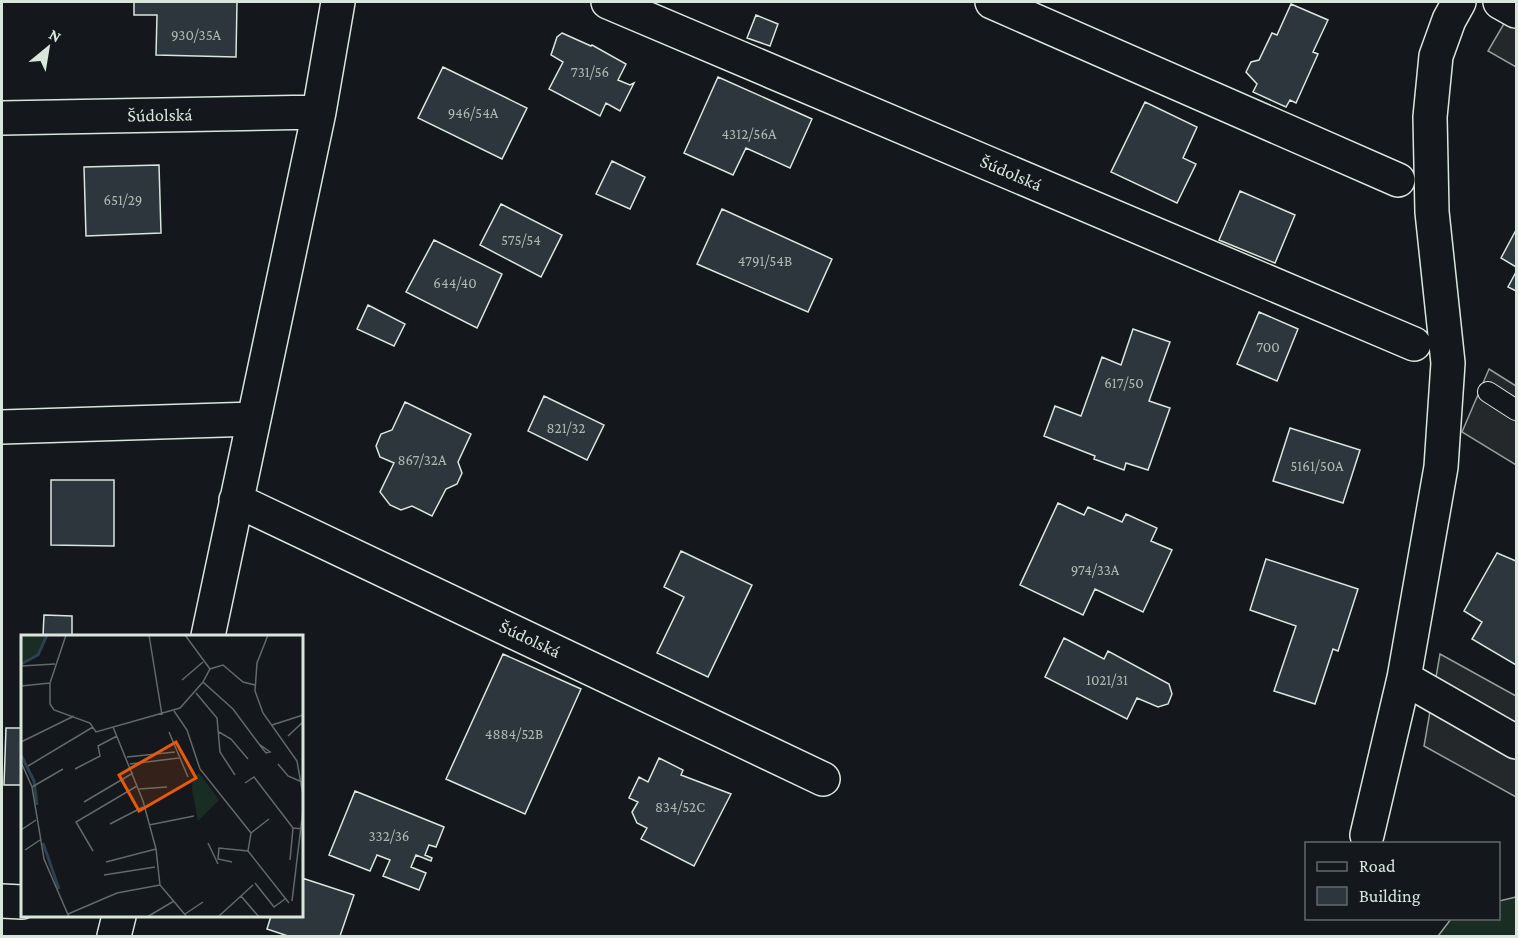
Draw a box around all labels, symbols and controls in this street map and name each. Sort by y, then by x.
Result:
north arrow [18,18,78,78]
text: N [46,25,64,46]
house number: 930/35A [171,27,222,43]
house number: 731/56 [571,64,609,80]
street label: Šúdolská [127,104,193,126]
house number: 946/54A [448,105,499,121]
house number: 4312/56A [722,126,777,142]
street label: Šúdolská [977,151,1045,195]
house number: 651/29 [104,192,142,208]
house number: 575/54 [501,232,541,248]
house number: 4791/54B [738,253,792,269]
house number: 644/40 [433,275,477,291]
house number: 700 [1256,339,1280,355]
house number: 617/50 [1104,375,1144,391]
house number: 821/32 [547,420,585,436]
house number: 867/32A [397,452,447,468]
house number: 5161/50A [1290,458,1344,474]
house number: 974/33A [1071,562,1120,578]
street label: Šúdolská [496,616,564,662]
inset map [21,635,303,917]
house number: 1021/31 [1086,672,1128,688]
house number: 4884/52B [485,726,543,742]
house number: 834/52C [655,799,705,815]
house number: 332/36 [369,828,409,844]
legend [1305,842,1500,920]
text: Road [1359,856,1396,876]
text: Building [1359,886,1421,906]

